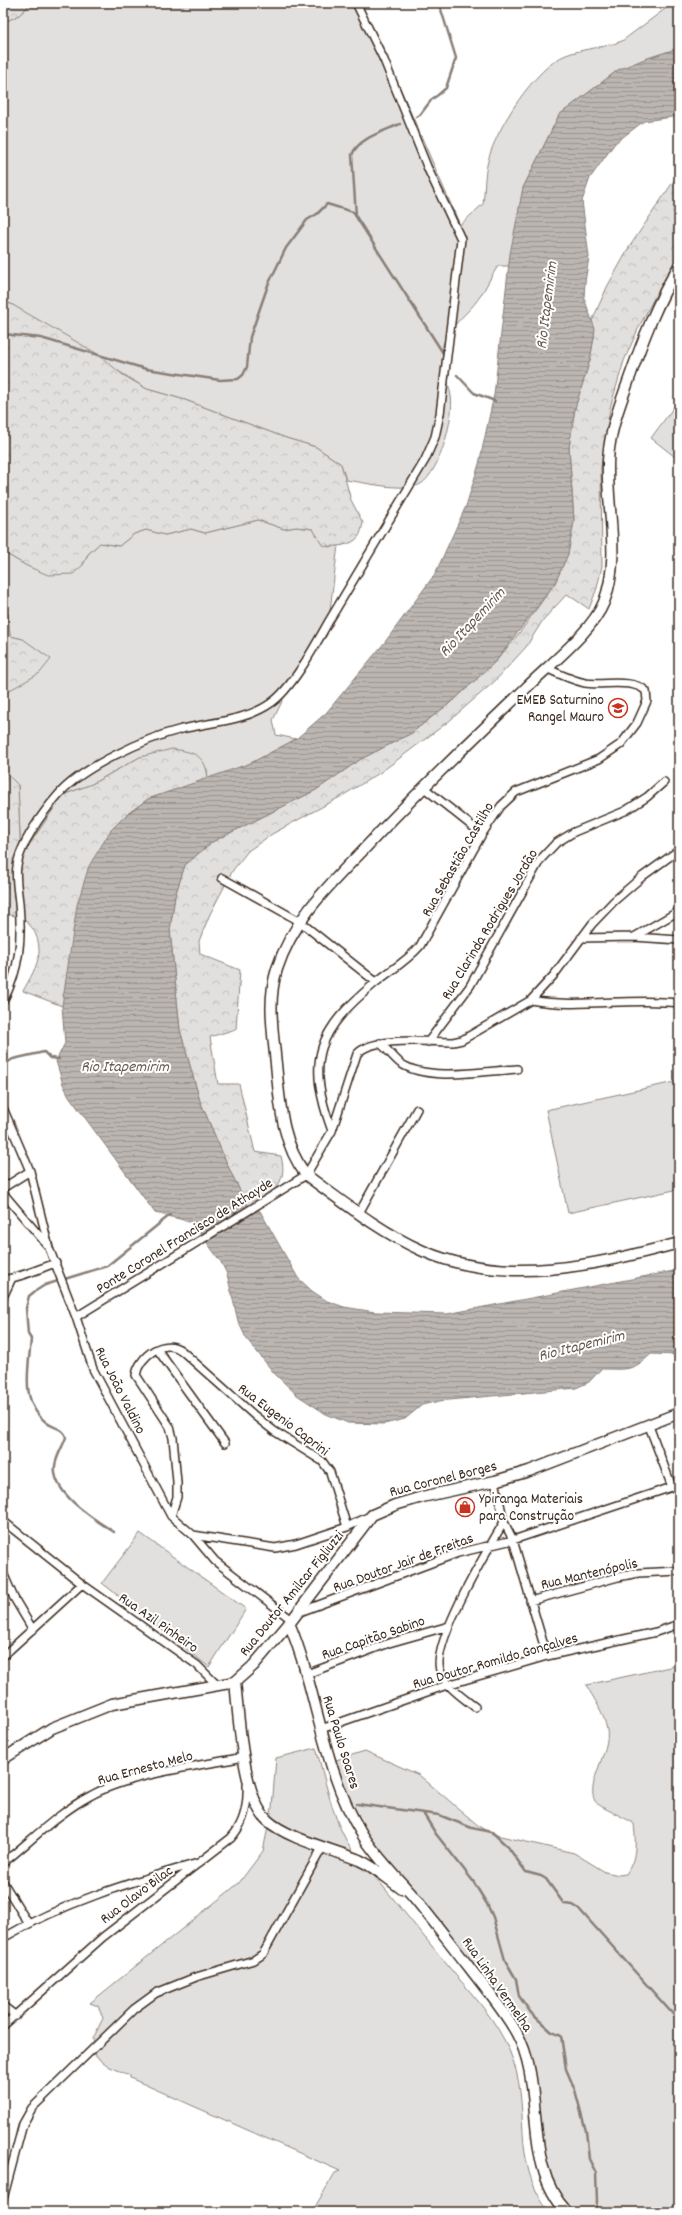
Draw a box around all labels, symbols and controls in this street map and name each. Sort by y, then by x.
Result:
water label: Rio Itapemirim [531,259,564,350]
water label: Rio Itapemirim [434,582,512,663]
place label: EMEB Saturnino Rangel Mauro [517,690,604,729]
school or university icon: EMEB Saturnino Rangel Mauro [607,697,629,719]
street label: Rua Sebastião Castilho [417,798,501,922]
street label: Rua Clarinda Rodrigues Jordão [437,845,545,1005]
water label: Rio Itapemirim [81,1056,170,1079]
street label: Ponte Coronel Francisco de Athayde [92,1173,278,1300]
water label: Rio Itapemirim [536,1324,628,1368]
street label: Rua João Valdino [88,1344,151,1439]
street label: Rua Eugenio Caprini [232,1379,333,1463]
street label: Rua Coronel Borges [387,1456,499,1504]
place label: Ypiranga Materiais para Construção [479,1489,583,1528]
shop icon: Ypiranga Materiais para Construção [454,1496,476,1518]
street label: Rua Doutor Amilcar Figliuzzi [235,1526,350,1662]
street label: Rua Doutor Jair de Freitas [330,1528,477,1600]
street label: Rua Mantenópolis [539,1553,640,1597]
street label: Rua Azil Pinheiro [114,1588,202,1659]
street label: Rua Capitão Sabino [319,1611,429,1667]
street label: Rua Doutor Romildo Gonçalves [410,1628,581,1696]
street label: Rua Paulo Soares [315,1693,365,1792]
street label: Rua Ernesto Melo [95,1746,196,1792]
street label: Rua Olavo Bilac [96,1861,178,1930]
street label: Rua Linha Vermelha [455,1933,538,2038]

